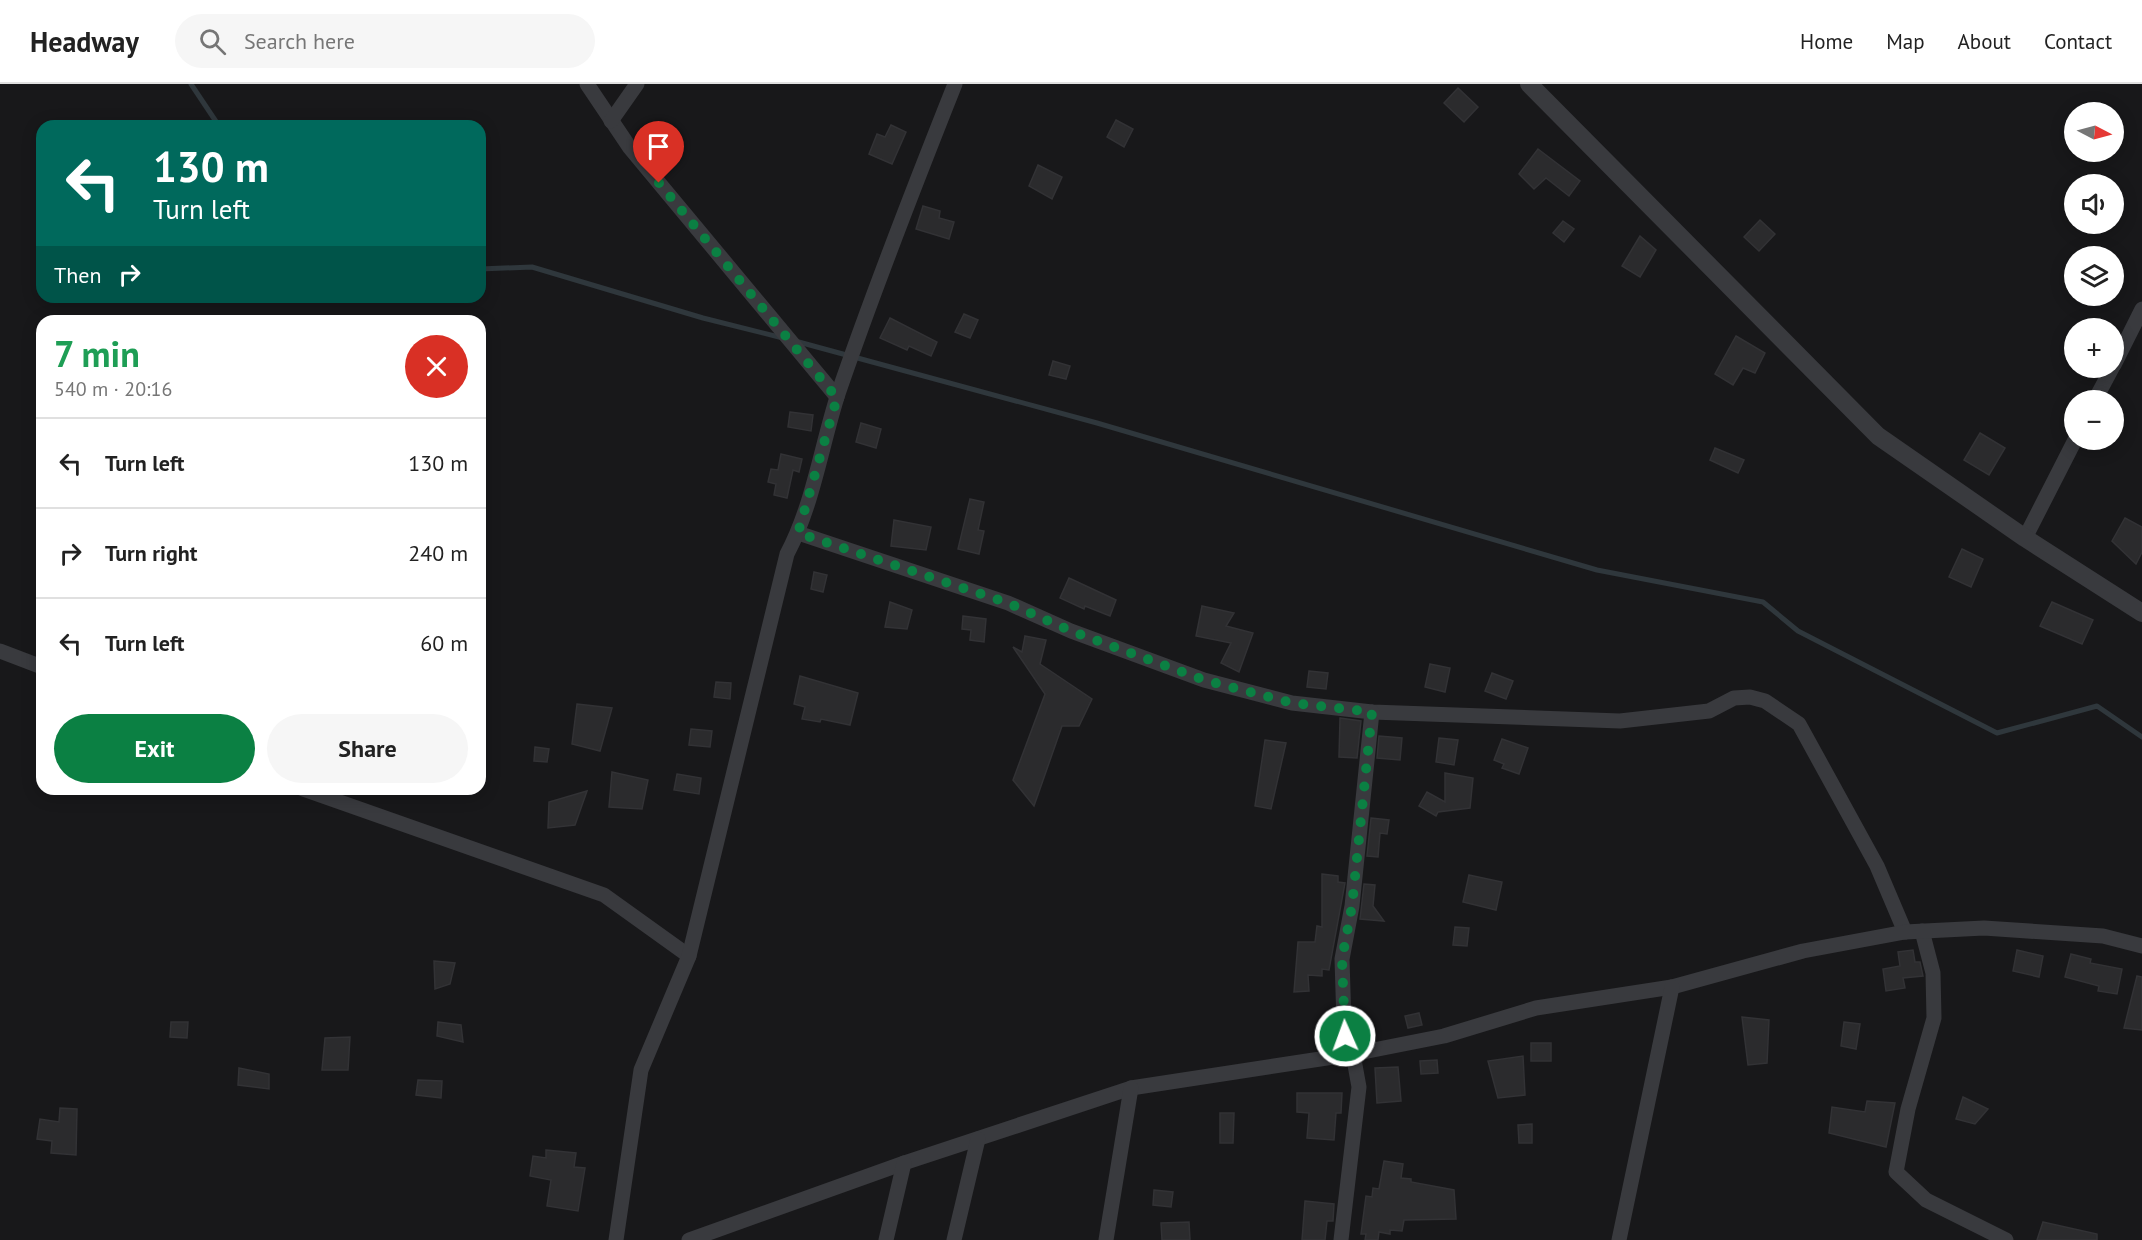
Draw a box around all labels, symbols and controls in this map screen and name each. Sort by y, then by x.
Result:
search box [175,14,595,68]
text: Headway [30,23,139,60]
icon: search [196,25,229,58]
text: Search here [244,27,355,55]
text: Home [1800,28,1853,55]
text: Map [1886,28,1925,55]
text: About [1958,28,2011,55]
text: Contact [2044,28,2112,55]
north arrow [2064,102,2124,162]
map controls [2064,102,2124,450]
pin [633,121,684,183]
icon: arrive [642,130,675,163]
text: 130 m [153,139,269,194]
icon: left [54,144,132,222]
button: sound [2064,174,2124,234]
text: Turn left [153,192,250,226]
button: layers [2064,246,2124,306]
icon: right [113,258,146,291]
text: Then [54,261,101,289]
button: + [2064,318,2124,378]
text: 7 min [54,330,140,377]
button: close [405,335,468,398]
text: 540 m · 20:16 [54,376,172,402]
button: − [2064,390,2124,450]
icon: left [54,447,87,480]
text: Turn left [105,449,185,477]
text: 130 m [408,449,468,477]
icon: right [54,537,87,570]
text: Turn right [105,539,197,567]
text: 240 m [408,539,468,567]
icon: left [54,627,87,660]
text: Turn left [105,629,185,657]
text: 60 m [420,629,468,657]
button: Exit [54,714,255,783]
button: Share [267,714,468,783]
position arrow [1313,1004,1377,1068]

